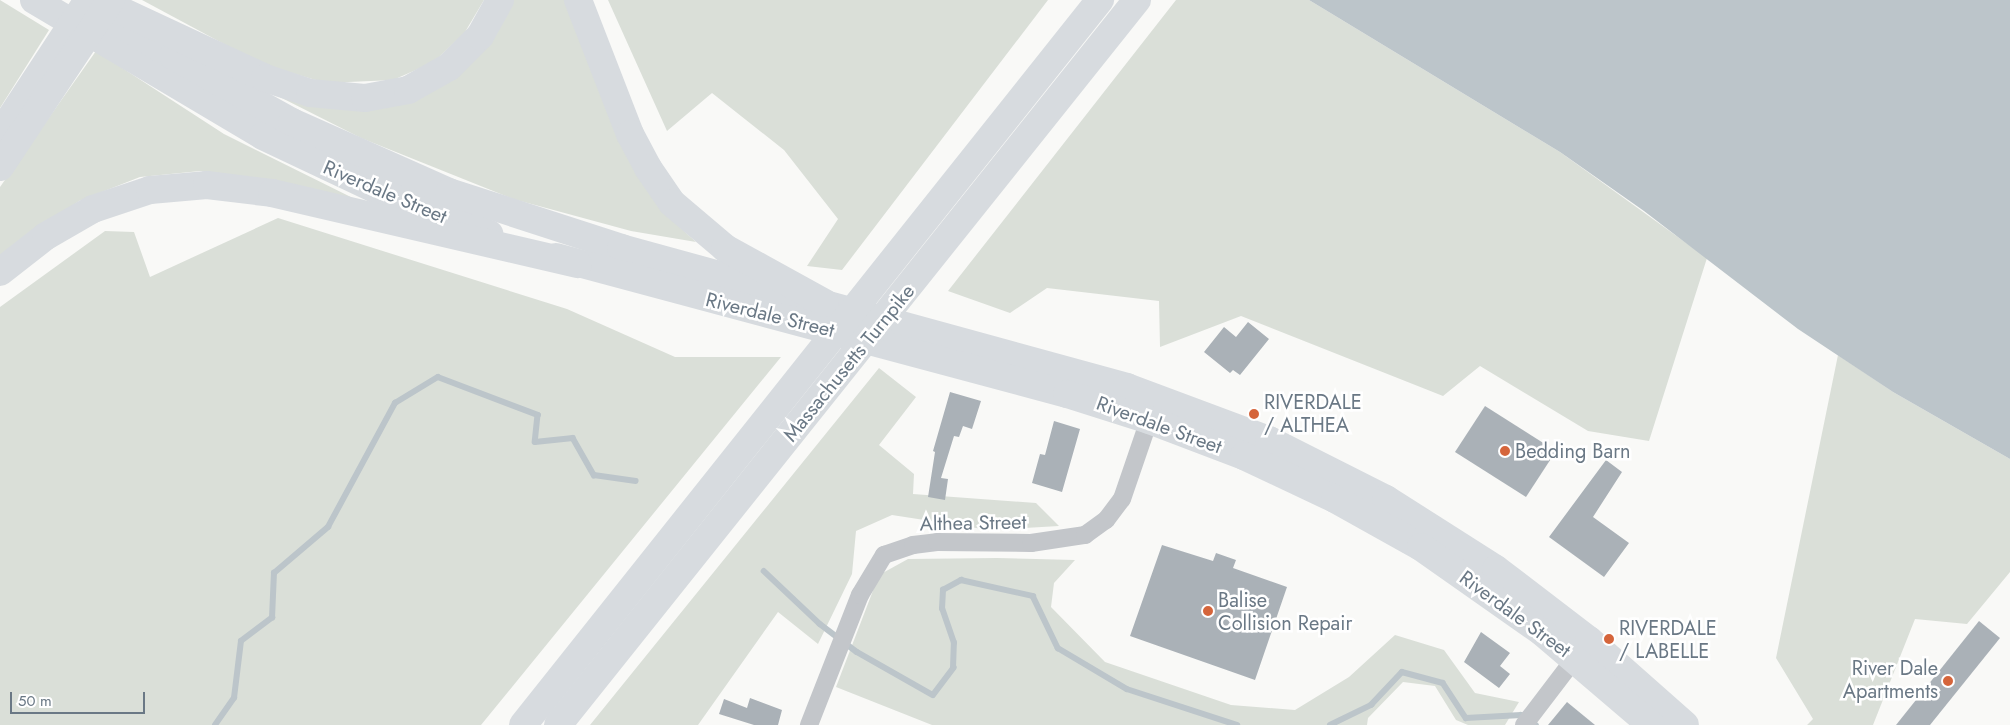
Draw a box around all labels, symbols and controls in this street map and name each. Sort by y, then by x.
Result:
street label: Riverdale Street [320,155,450,229]
street label: Massachusetts Turnpike [778,280,920,446]
street label: Riverdale Street [703,287,837,343]
place label: RIVERDALE / ALTHEA [1264,390,1362,437]
street label: Riverdale Street [1093,391,1225,459]
marker: RIVERDALE / ALTHEA [1248,408,1260,420]
place label: Bedding Barn [1515,439,1630,463]
marker: Bedding Barn [1499,445,1511,457]
street label: Althea Street [919,510,1027,536]
street label: Riverdale Street [1455,566,1575,662]
place label: Balise Collision Repair [1218,588,1352,635]
marker: Balise Collision Repair [1202,605,1214,617]
place label: RIVERDALE / LABELLE [1619,616,1717,663]
marker: RIVERDALE / LABELLE [1603,633,1615,645]
place label: River Dale Apartments [1843,657,1938,704]
marker: River Dale Apartments [1942,675,1954,687]
scale bar [12,682,148,714]
text: 50 m [18,690,52,712]

